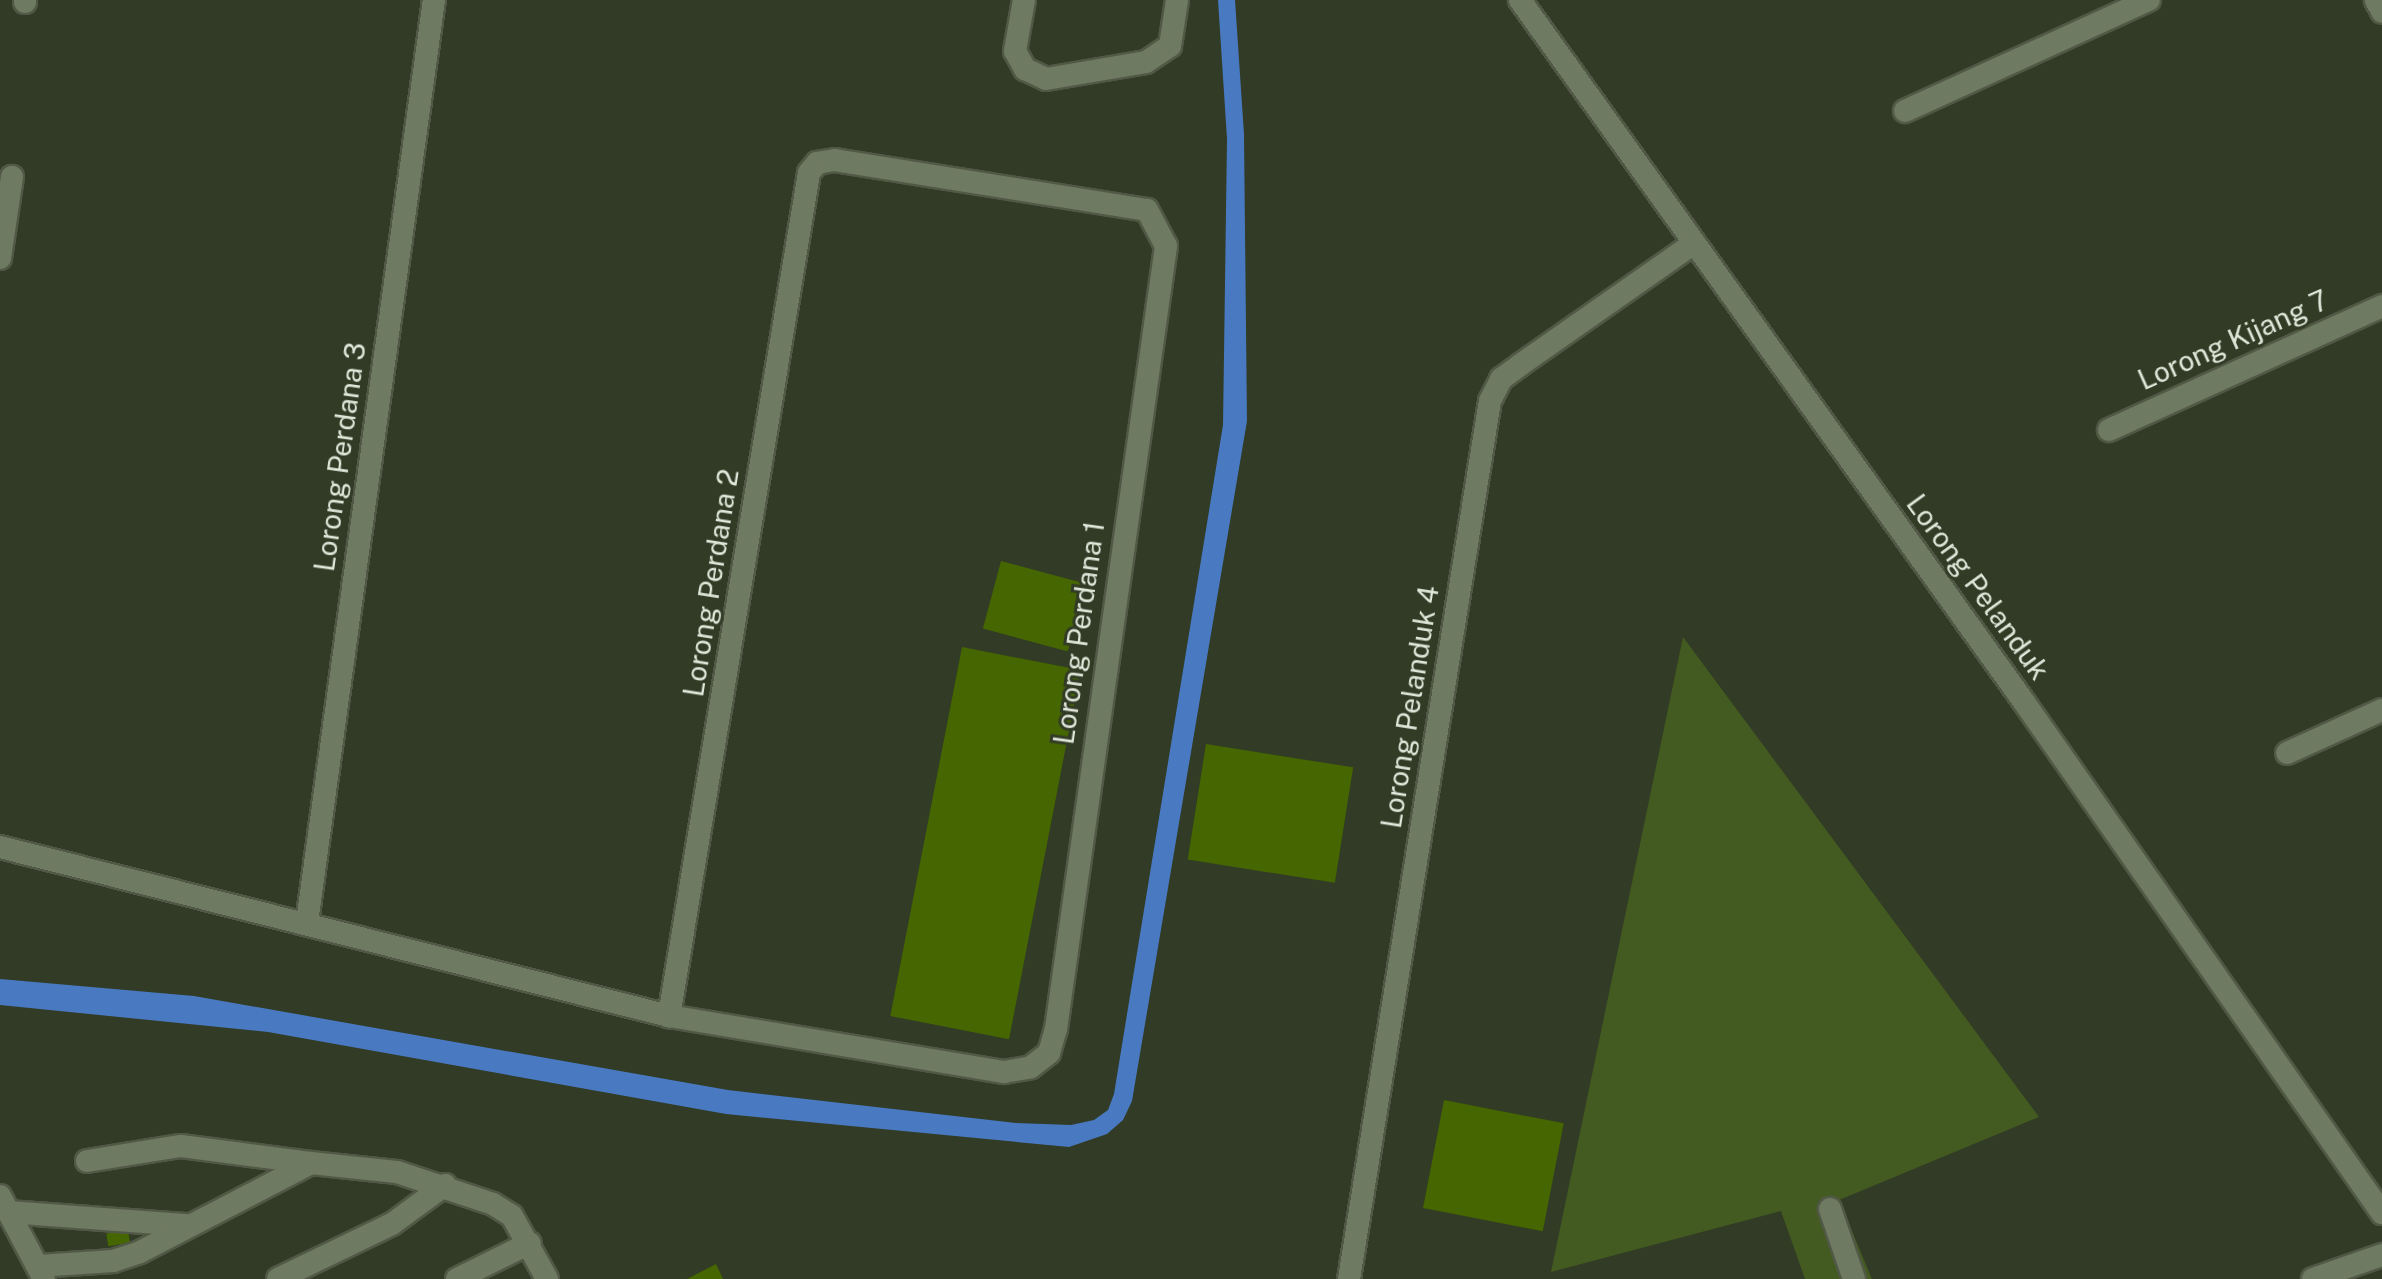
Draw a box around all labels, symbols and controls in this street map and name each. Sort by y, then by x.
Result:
street label: Lorong Kijang 7 [2133,283,2333,397]
street label: Lorong Perdana 3 [307,340,373,574]
street label: Lorong Perdana 2 [676,467,746,699]
street label: Lorong Pelanduk [1900,488,2056,686]
street label: Lorong Perdana 1 [1047,519,1111,747]
street label: Lorong Pelanduk 4 [1374,583,1446,831]

